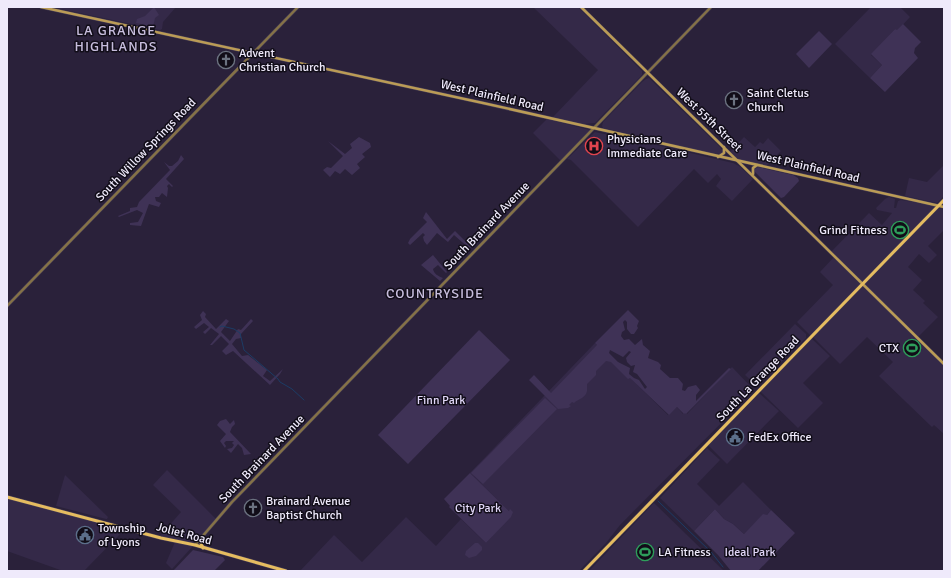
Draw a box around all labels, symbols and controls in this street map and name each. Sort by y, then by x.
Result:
district label: LA GRANGE HIGHLANDS [74,22,158,55]
place label: Advent Christian Church [239,46,325,75]
church icon: Advent Christian Church [216,50,236,70]
street label: West Plainfield Road [439,77,545,115]
street label: West 55th Street [673,85,745,155]
place label: Saint Cletus Church [747,86,809,115]
church icon: Saint Cletus Church [724,90,744,110]
street label: South Willow Springs Road [93,95,199,205]
place label: Physicians Immediate Care [607,132,687,161]
hospital icon: Physicians Immediate Care [584,136,604,156]
street label: West Plainfield Road [755,148,861,186]
street label: South Brainard Avenue [441,179,533,273]
sports icon: Grind Fitness [890,220,910,240]
place label: Grind Fitness [819,223,887,238]
district label: COUNTRYSIDE [386,285,484,302]
street label: South La Grange Road [713,333,803,425]
sports icon: CTX [902,338,922,358]
place label: CTX [879,341,899,356]
park label: Finn Park [417,393,465,408]
street label: South Brainard Avenue [216,412,308,506]
public building icon: FedEx Office [725,427,745,447]
place label: FedEx Office [748,430,811,445]
place label: Brainard Avenue Baptist Church [266,494,350,523]
church icon: Brainard Avenue Baptist Church [243,498,263,518]
park label: City Park [455,501,501,516]
street label: Joliet Road [155,519,213,549]
place label: Township of Lyons [98,521,146,550]
public building icon: Township of Lyons [75,525,95,545]
sports icon: LA Fitness [635,542,655,562]
place label: LA Fitness [658,545,711,560]
park label: Ideal Park [724,545,776,560]

